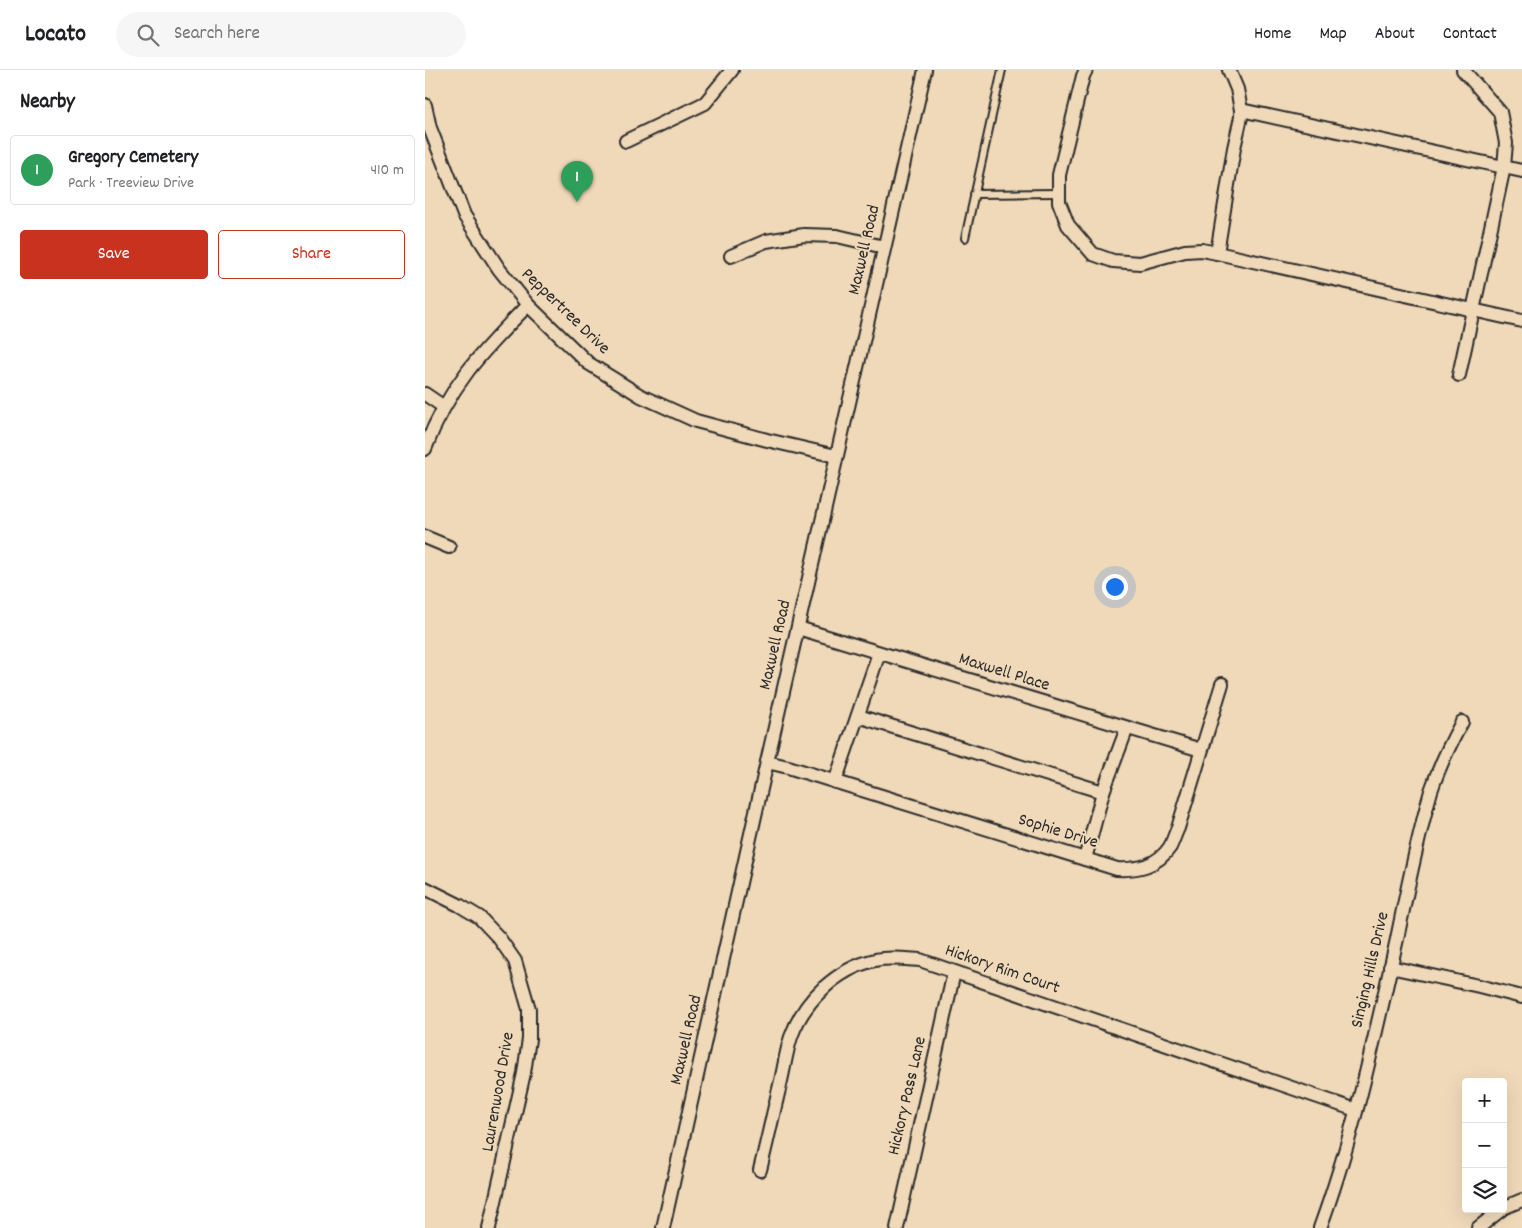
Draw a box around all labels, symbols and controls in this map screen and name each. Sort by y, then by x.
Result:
search box [116,12,466,57]
text: Locato [25,18,86,52]
icon: search [134,21,162,49]
text: Search here [174,21,260,48]
text: Home [1254,22,1291,47]
text: Map [1319,22,1347,47]
text: About [1375,22,1415,47]
text: Contact [1443,22,1497,47]
text: Nearby [20,88,75,118]
text: Gregory Cemetery [68,145,198,172]
text: 1 [35,159,39,182]
text: 410 m [370,159,404,182]
pin: 1 [561,161,593,202]
text: Park · Treeview Drive [68,172,194,195]
street label: Maxwell Road [843,203,887,297]
button: Save [20,230,208,279]
button: Share [218,230,405,279]
street label: Peppertree Drive [515,263,615,361]
your location [1102,574,1128,600]
street label: Maxwell Road [754,598,798,692]
street label: Maxwell Place [955,647,1053,699]
street label: Sophie Drive [1015,808,1101,856]
street label: Singing Hills Drive [1345,909,1397,1031]
street label: Hickory Rim Court [941,939,1063,1001]
street label: Maxwell Road [665,993,709,1087]
street label: Laurenwood Drive [476,1030,522,1154]
street label: Hickory Pass Lane [882,1034,934,1158]
map controls [1462,1078,1507,1213]
button: + [1462,1078,1507,1123]
button: − [1462,1123,1507,1168]
button: layers [1462,1168,1507,1213]

